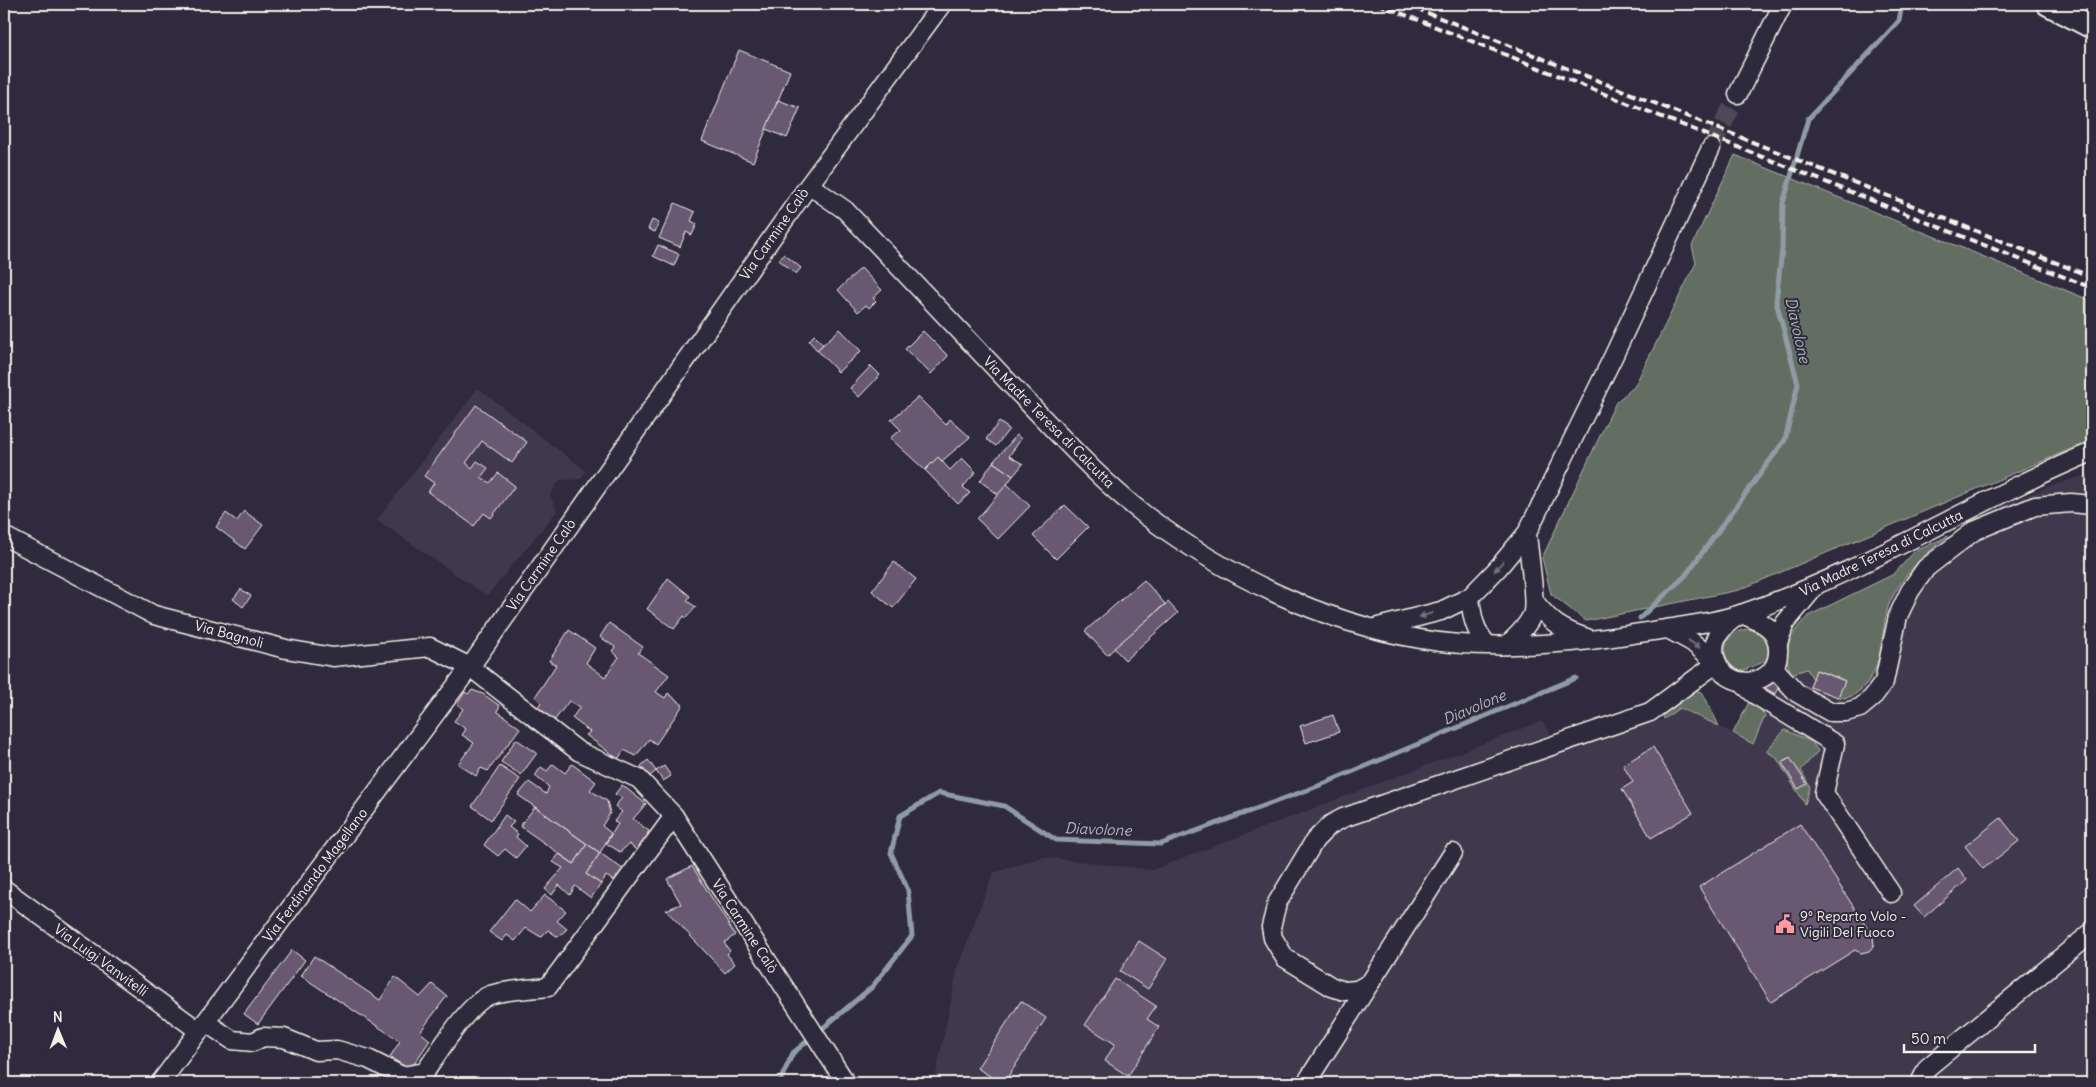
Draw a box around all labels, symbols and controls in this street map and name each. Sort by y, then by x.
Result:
street label: Via Carmine Calò [736,184,813,284]
water label: Diavolone [1781,295,1815,366]
street label: Via Madre Teresa di Calcutta [979,352,1119,492]
street label: Via Madre Teresa di Calcutta [1797,506,1965,600]
street label: Via Carmine Calò [503,515,580,615]
one-way arrow [1494,559,1505,572]
one-way arrow [1418,612,1433,620]
street label: Via Bagnoli [193,616,265,652]
one-way arrow [1687,639,1700,649]
water label: Diavolone [1440,685,1509,729]
street label: Via Ferdinando Magellano [259,804,371,946]
water label: Diavolone [1064,818,1133,840]
street label: Via Carmine Calò [708,876,782,977]
place label: 9º Reparto Volo - Vigili Del Fuoco [1800,907,1907,941]
public building icon: 9º Reparto Volo - Vigili Del Fuoco [1774,913,1796,935]
street label: Via Luigi Vanvitelli [50,920,152,1000]
north arrow [32,1004,82,1054]
text: N [53,1008,63,1026]
scale bar [1904,1022,2035,1054]
text: 50 m [1911,1029,1946,1048]

